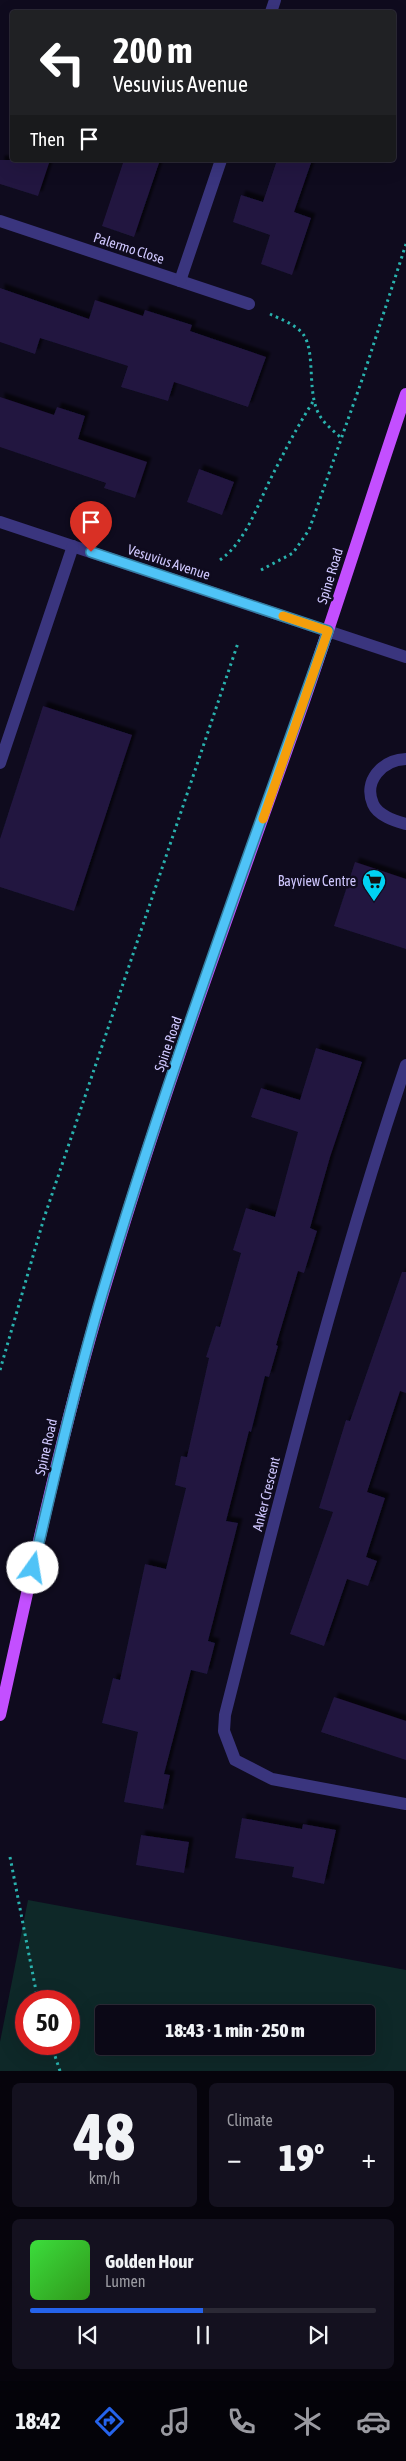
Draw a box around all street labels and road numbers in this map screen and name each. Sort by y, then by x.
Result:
street label: Palermo Close [92,229,166,267]
street label: Vesuvius Avenue [126,541,212,583]
street label: Spine Road [314,546,346,606]
street label: Spine Road [151,1014,185,1074]
street label: Spine Road [32,1417,60,1477]
street label: Anker Crescent [249,1455,283,1533]

